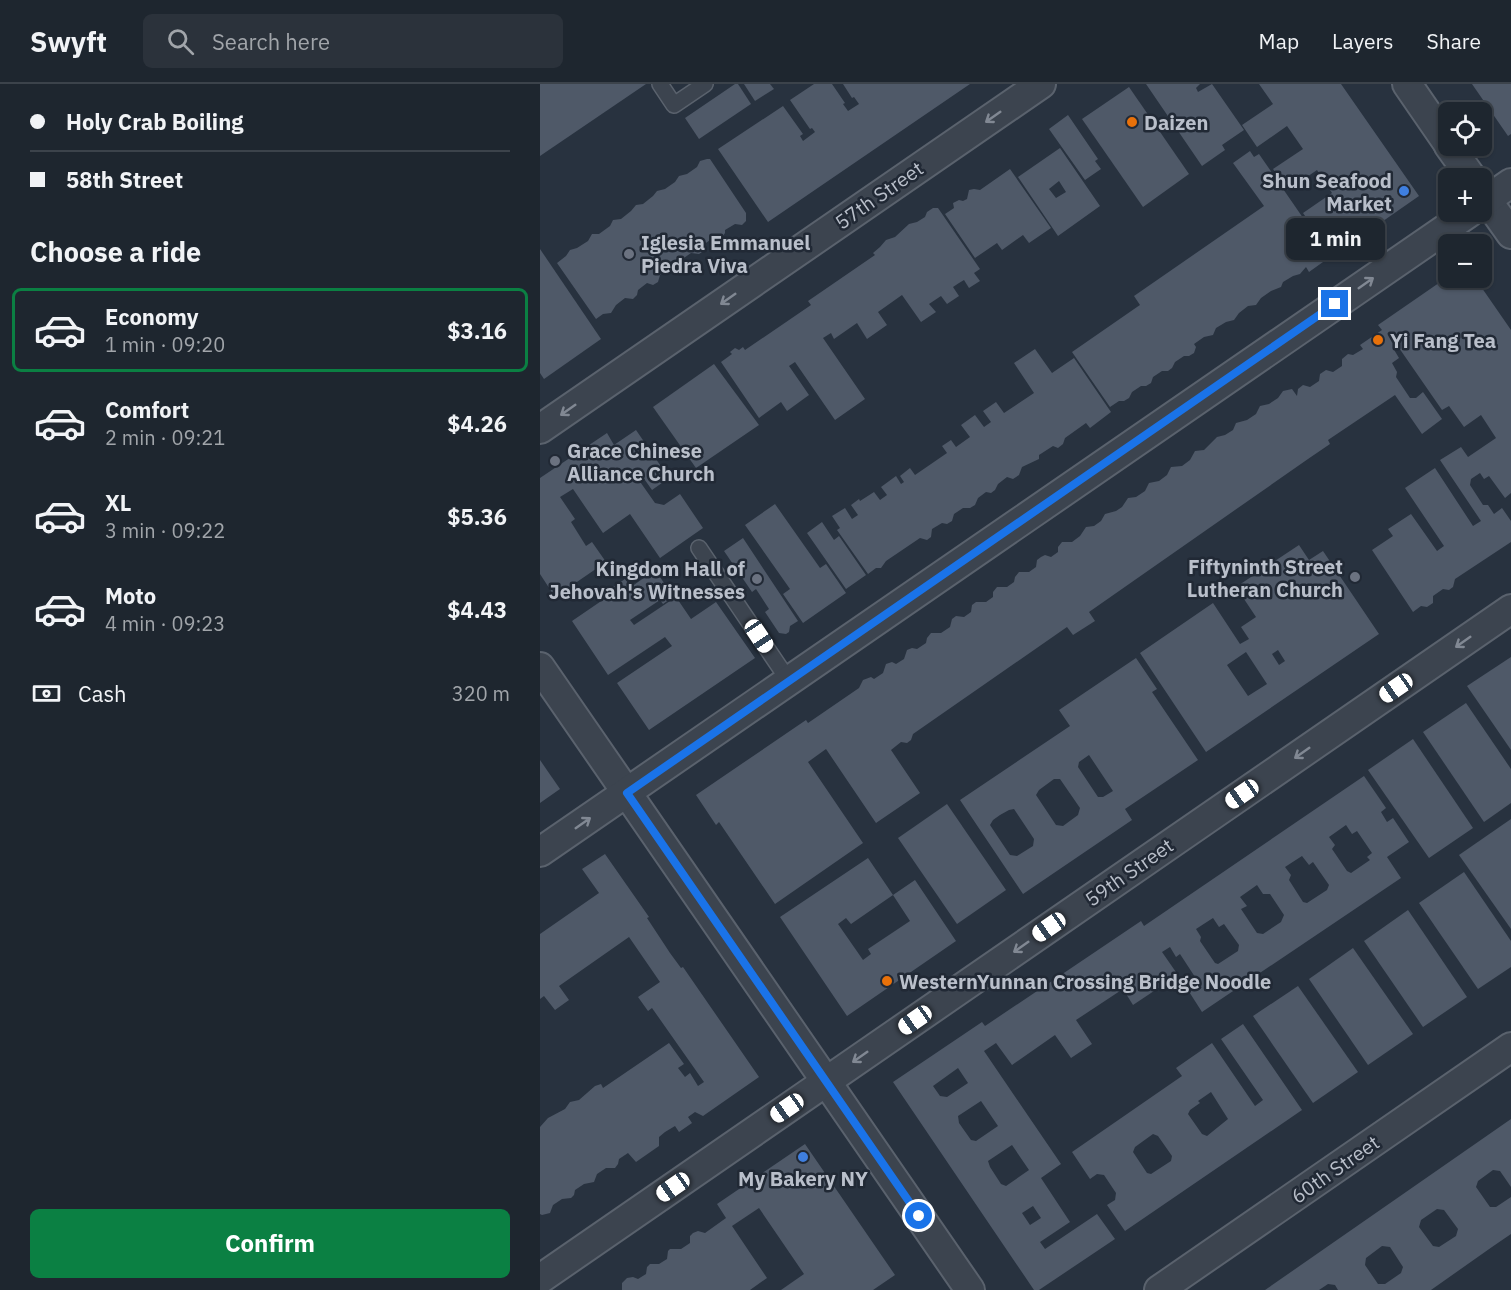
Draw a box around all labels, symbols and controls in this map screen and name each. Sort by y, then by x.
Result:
search box [143,14,563,68]
text: Swyft [30,23,107,60]
icon: search [164,25,197,58]
text: Search here [212,27,330,56]
text: Map [1259,27,1299,55]
text: Layers [1332,27,1394,55]
text: Share [1427,27,1481,55]
map controls [1438,102,1492,288]
button: locate [1438,102,1492,156]
text: Holy Crab Boiling [66,107,243,136]
place label: Daizen [1144,109,1208,136]
one-way arrow [985,111,1001,123]
marker: Daizen [1125,115,1139,129]
street label: 57th Street [829,155,929,235]
text: 58th Street [66,165,183,194]
place label: Shun Seafood Market [1262,167,1392,217]
button: + [1438,168,1492,222]
marker: Shun Seafood Market [1397,184,1411,198]
callout: 1 min [1286,217,1384,259]
text: 1 min [1309,225,1362,252]
place label: Iglesia Emmanuel Piedra Viva [641,229,810,279]
text: Choose a ride [30,234,201,269]
button: − [1438,234,1492,288]
marker: Iglesia Emmanuel Piedra Viva [622,247,636,261]
one-way arrow [1358,277,1374,289]
route end [1321,290,1348,317]
one-way arrow [721,293,737,305]
text: Economy [105,302,199,331]
icon: car [33,303,87,357]
text: $3.16 [447,316,507,345]
place label: Yi Fang Tea [1390,327,1496,354]
text: 1 min · 09:20 [105,331,225,358]
marker: Yi Fang Tea [1371,333,1385,347]
text: Comfort [105,395,189,424]
icon: car [33,396,87,450]
one-way arrow [560,404,576,416]
text: $4.26 [447,409,507,438]
text: 2 min · 09:21 [105,424,225,451]
place label: Grace Chinese Alliance Church [567,437,715,487]
marker: Grace Chinese Alliance Church [548,454,562,468]
text: XL [105,488,131,517]
icon: car [33,489,87,543]
text: $5.36 [447,502,507,531]
text: 3 min · 09:22 [105,517,225,544]
place label: Fiftyninth Street Lutheran Church [1187,553,1343,603]
place label: Kingdom Hall of Jehovah's Witnesses [548,555,745,605]
marker: Fiftyninth Street Lutheran Church [1348,570,1362,584]
marker: Kingdom Hall of Jehovah's Witnesses [750,572,764,586]
text: Moto [105,581,156,610]
icon: car [33,582,87,636]
text: $4.43 [447,595,507,624]
text: 4 min · 09:23 [105,610,225,637]
car [741,616,777,656]
one-way arrow [1455,636,1471,648]
car [1376,670,1416,706]
icon: cash [30,677,63,710]
text: Cash [78,679,127,708]
text: 320 m [452,680,510,707]
one-way arrow [1295,747,1311,759]
car [1222,776,1262,812]
one-way arrow [575,816,592,829]
street label: 59th Street [1079,832,1179,912]
car [1029,909,1069,945]
one-way arrow [1013,941,1029,953]
place label: WesternYunnan Crossing Bridge Noodle [899,968,1271,995]
marker: WesternYunnan Crossing Bridge Noodle [880,974,894,988]
car [895,1002,935,1038]
one-way arrow [853,1051,869,1063]
car [767,1090,807,1126]
street label: 60th Street [1285,1129,1385,1209]
marker: My Bakery NY [796,1150,810,1164]
place label: My Bakery NY [738,1165,868,1192]
car [653,1169,693,1205]
route start [905,1202,932,1229]
button: Confirm [30,1209,510,1278]

